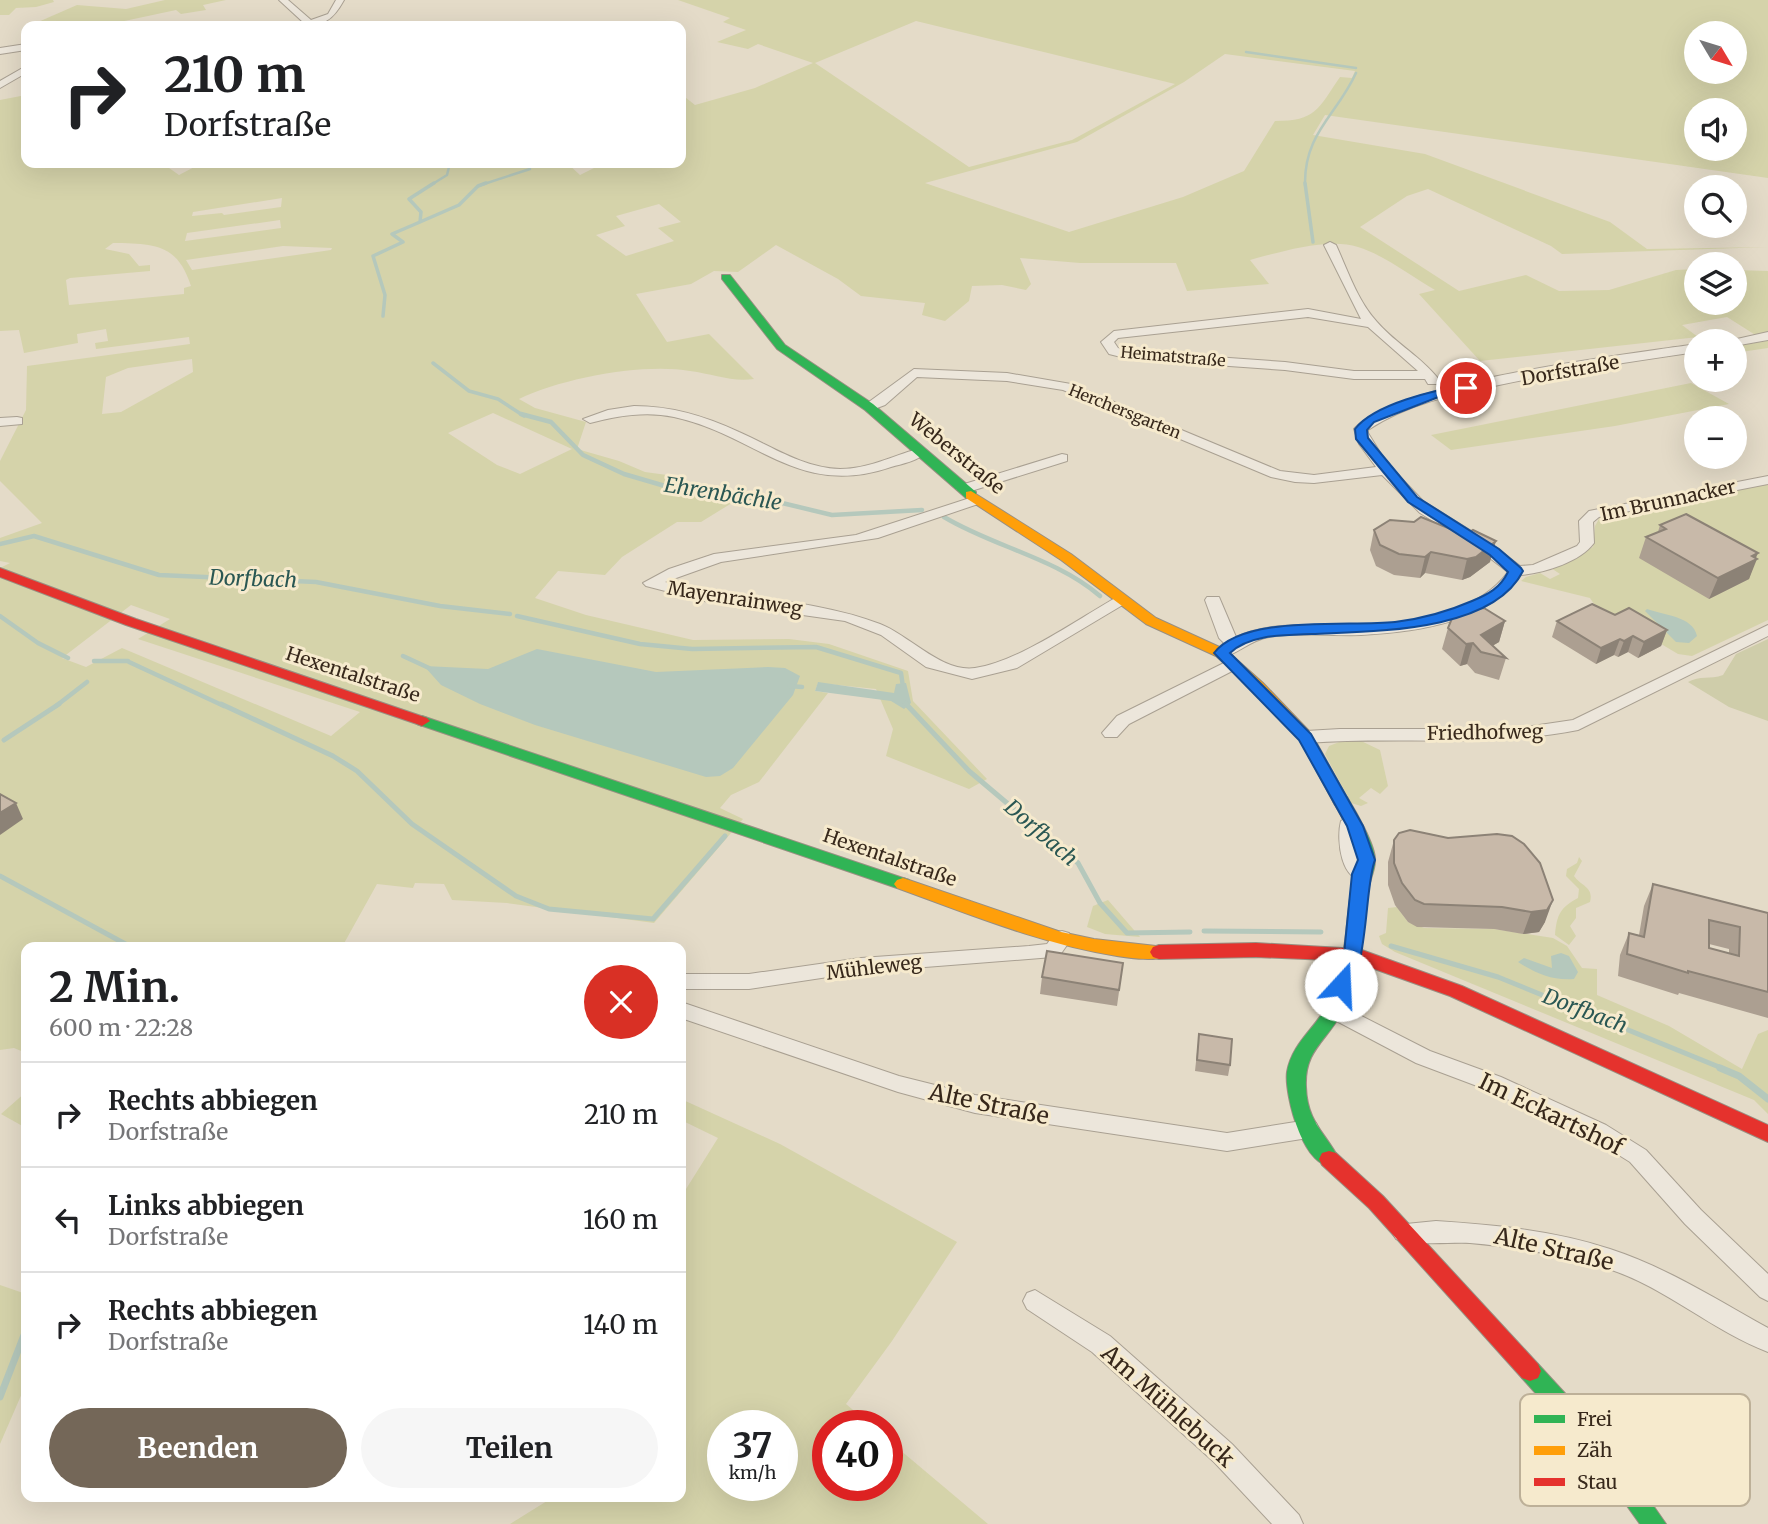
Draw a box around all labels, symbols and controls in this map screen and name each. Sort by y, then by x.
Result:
north arrow [1684,21,1746,84]
map controls [1684,21,1747,469]
text: 210 m [164,44,305,105]
icon: right [49,49,140,140]
button: sound [1684,98,1747,161]
text: Dorfstraße [164,105,331,145]
button: search [1684,175,1747,238]
button: layers [1684,252,1747,315]
button: + [1684,329,1747,392]
street label: Heimatstraße [1120,341,1226,371]
street label: Dorfstraße [1519,350,1621,390]
pin [1436,358,1496,418]
icon: arrive [1447,369,1485,407]
street label: Herchersgarten [1066,379,1184,443]
button: − [1684,406,1747,469]
street label: Weberstraße [904,407,1010,499]
water label: Ehrenbächle [662,471,784,516]
street label: Im Brunnacker [1598,474,1738,526]
water label: Dorfbach [207,563,298,594]
street label: Mayenrainweg [666,575,805,621]
street label: Hexentalstraße [283,641,423,707]
street label: Friedhofweg [1427,719,1544,745]
water label: Dorfbach [998,793,1084,872]
street label: Hexentalstraße [820,823,960,891]
position arrow [1304,948,1378,1022]
street label: Mühleweg [825,949,924,985]
text: 2 Min. [49,961,180,1013]
button: close [584,965,658,1039]
water label: Dorfbach [1538,982,1631,1039]
text: 600 m · 22:28 [49,1013,193,1042]
street label: Im Eckartshof [1474,1066,1629,1162]
street label: Alte Straße [926,1076,1052,1130]
text: Rechts abbiegen [108,1084,318,1117]
icon: right [49,1096,87,1134]
text: 210 m [584,1098,658,1131]
text: Dorfstraße [108,1117,228,1146]
text: Links abbiegen [108,1189,304,1222]
icon: left [49,1201,87,1239]
text: 160 m [583,1203,658,1236]
street label: Alte Straße [1491,1220,1617,1276]
text: Dorfstraße [108,1222,228,1251]
text: Rechts abbiegen [108,1294,318,1327]
icon: right [49,1306,87,1344]
text: 140 m [583,1308,658,1341]
text: Dorfstraße [108,1327,228,1356]
street label: Am Mühlebuck [1095,1338,1241,1473]
legend [1520,1394,1750,1506]
text: Frei [1577,1407,1612,1431]
button: Beenden [49,1408,347,1488]
button: Teilen [361,1408,658,1488]
speed limit sign: 40 [812,1410,903,1501]
text: 37 [733,1424,772,1468]
text: Zäh [1577,1438,1613,1462]
text: km/h [729,1461,776,1484]
text: Stau [1577,1470,1618,1494]

